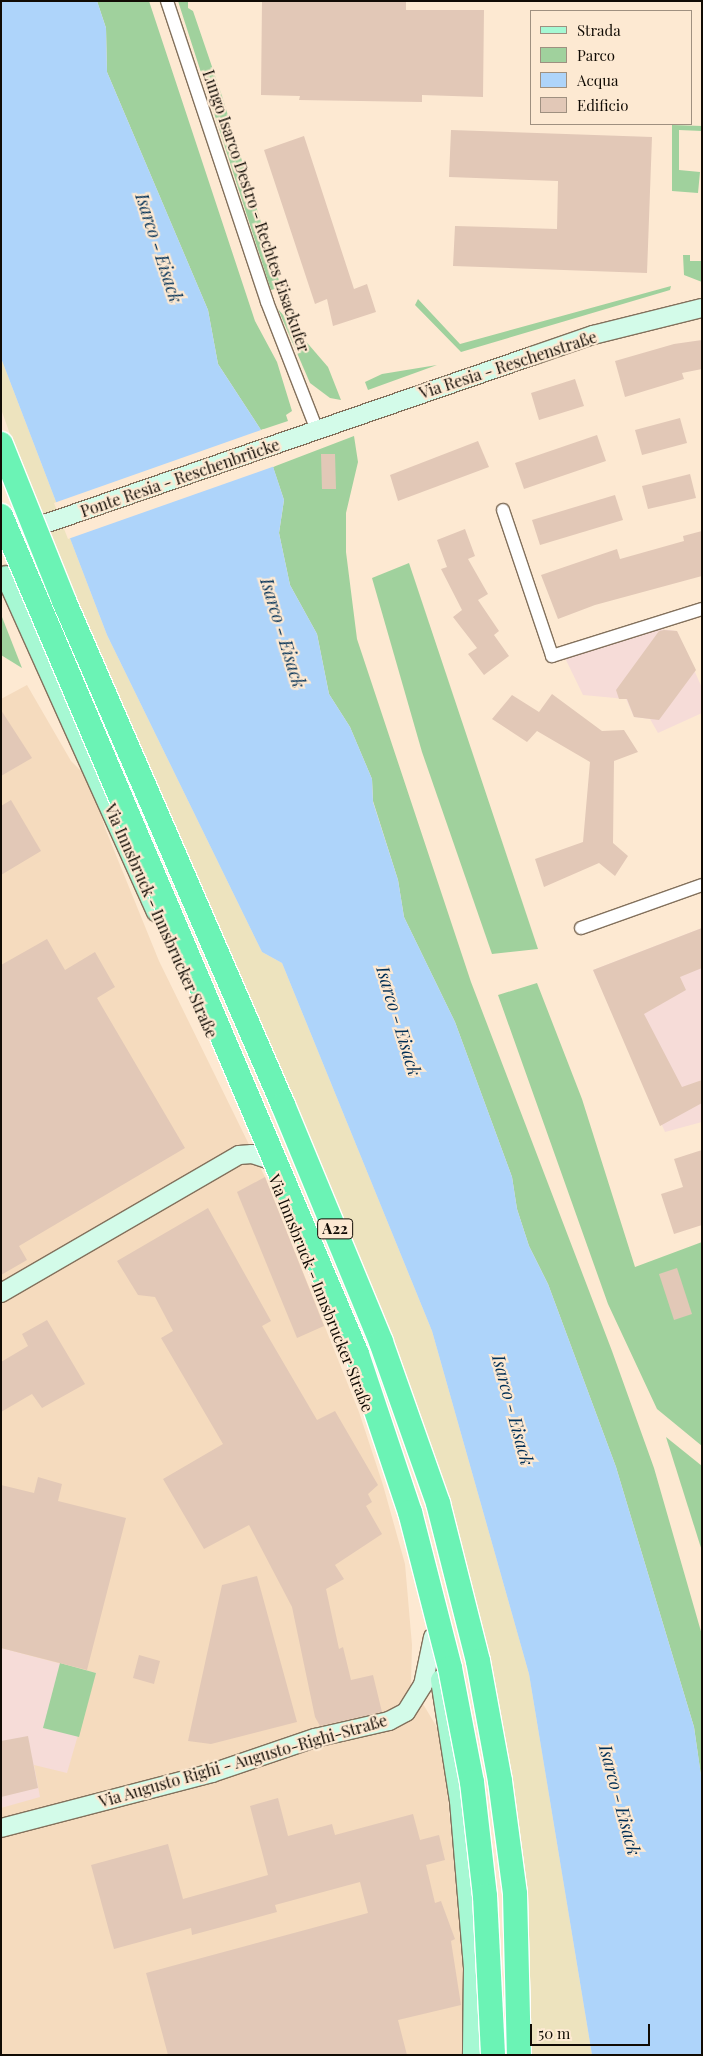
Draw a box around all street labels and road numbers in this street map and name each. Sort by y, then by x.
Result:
street label: Lungo Isarco Destro - Rechtes Eisackufer [199,67,313,355]
street label: Via Resia - Reschenstraße [416,327,600,403]
street label: Ponte Resia - Reschenbrücke [78,435,282,521]
street label: Via Innsbruck - Innsbrucker Straße [100,801,222,1041]
street label: Via Innsbruck - Innsbrucker Straße [264,1171,378,1415]
road number: A22 [316,1216,354,1242]
street label: Via Augusto Righi - Augusto-Righi-Straße [96,1710,390,1812]

